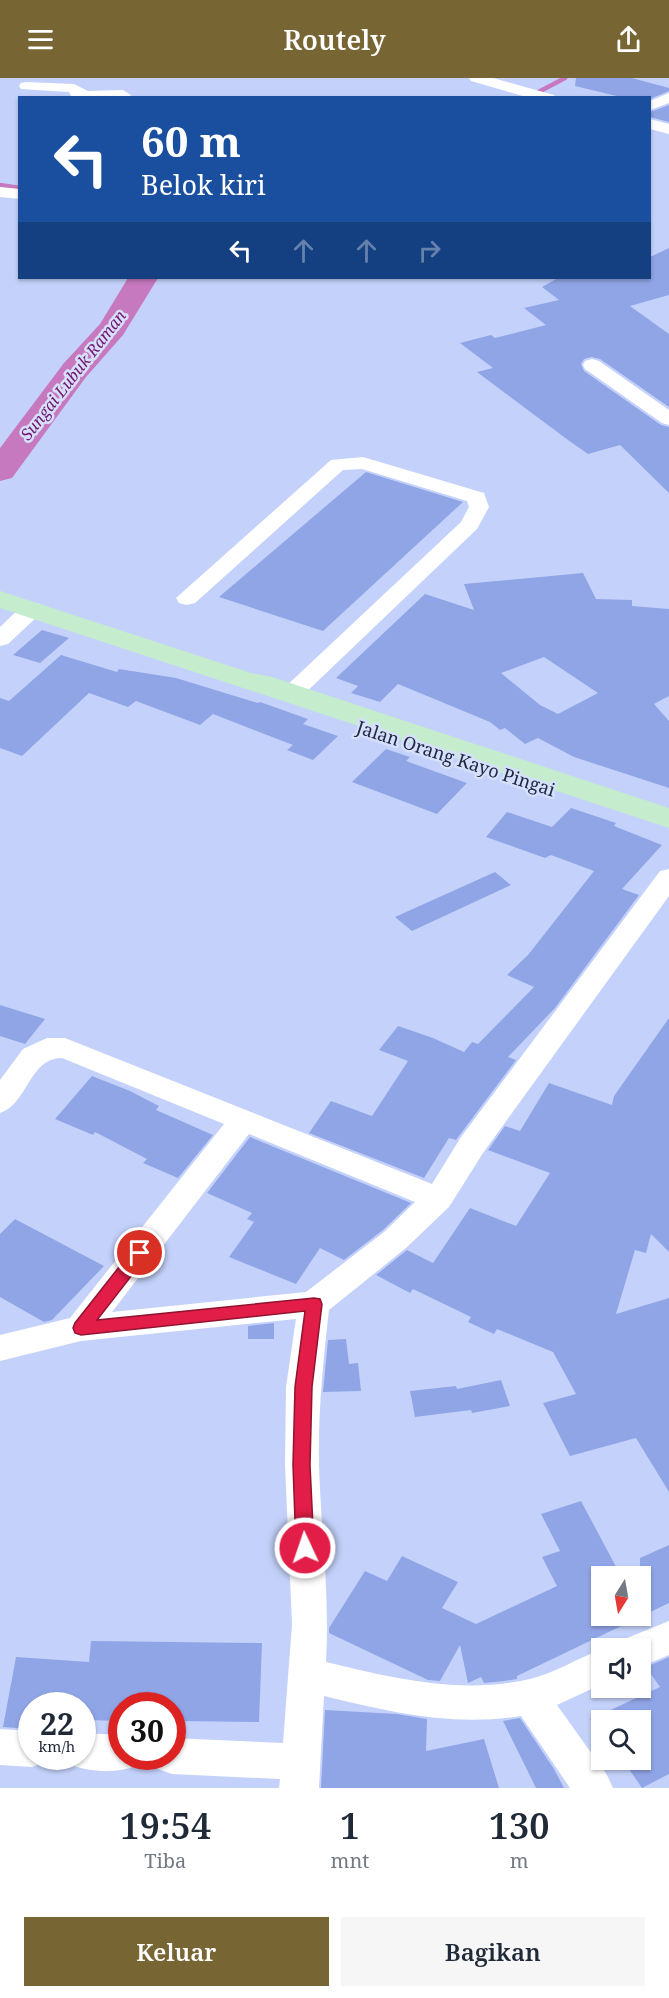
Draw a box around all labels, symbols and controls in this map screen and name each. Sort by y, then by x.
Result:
text: Routely [283,21,386,58]
icon: menu [24,23,57,56]
icon: share [612,23,645,56]
text: 60 m [141,112,241,169]
icon: left [42,120,120,198]
text: Belok kiri [141,166,266,203]
icon: left [224,234,257,267]
icon: ahead [287,234,320,267]
icon: ahead [350,234,383,267]
icon: right [413,234,446,267]
water label: Sungai Lubuk Raman [15,305,131,445]
street label: Jalan Orang Kayo Pingai [353,714,559,802]
pin [114,1227,165,1278]
icon: arrive [123,1236,156,1269]
position arrow [273,1516,337,1580]
north arrow [591,1566,651,1626]
map controls [591,1566,651,1770]
button: sound [591,1638,651,1698]
speed limit sign: 30 [108,1692,186,1770]
text: 22 [40,1703,74,1744]
button: search [591,1710,651,1770]
text: km/h [39,1736,75,1756]
text: 19:54 [119,1801,211,1850]
text: 1 [340,1801,360,1850]
text: 130 [489,1801,550,1850]
text: Tiba [144,1847,186,1874]
text: mnt [331,1847,369,1874]
text: m [510,1847,529,1874]
button: Keluar [24,1917,329,1986]
button: Bagikan [341,1917,645,1986]

